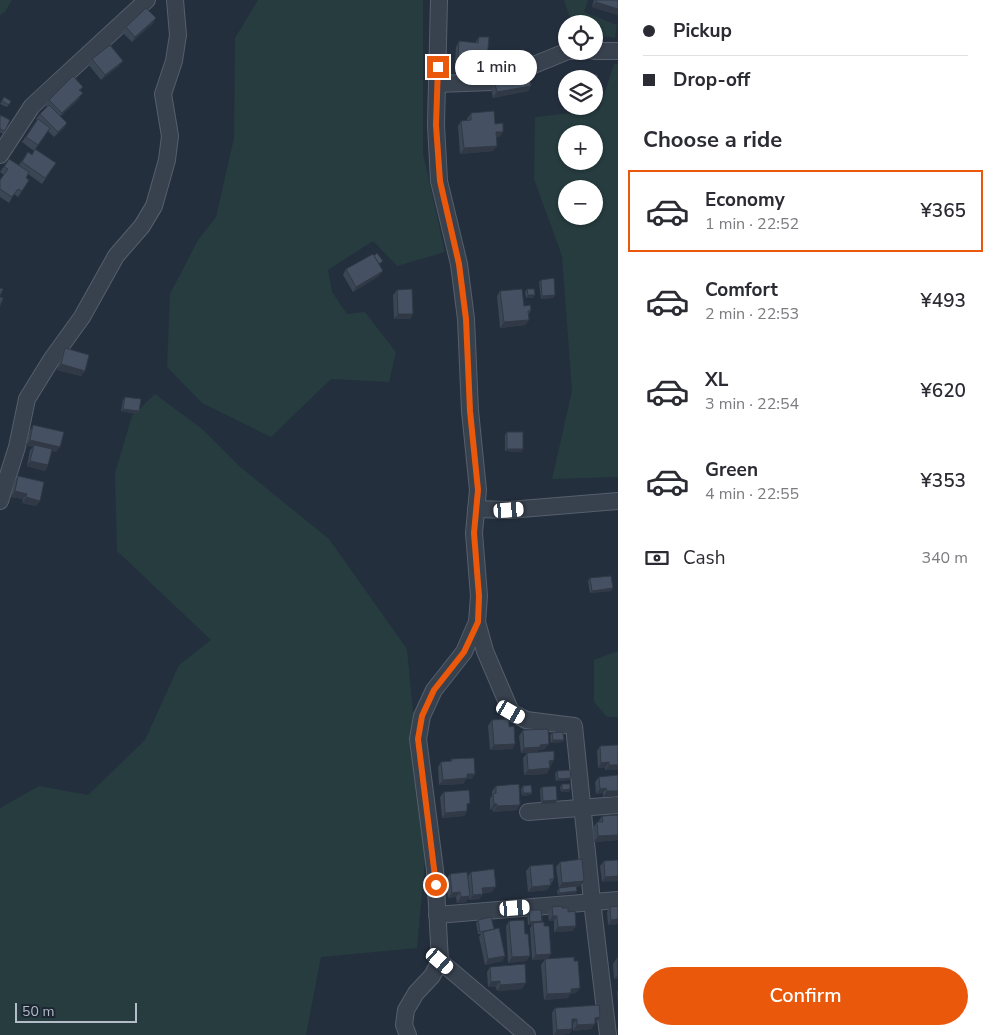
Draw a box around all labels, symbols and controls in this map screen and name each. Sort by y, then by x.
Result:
map controls [558,15,603,225]
button: locate [558,15,603,60]
text: Pickup [673,18,732,44]
callout: 1 min [456,50,538,84]
route end [427,56,449,78]
text: 1 min [476,56,516,78]
text: Drop-off [673,67,750,93]
button: layers [558,70,603,115]
button: + [558,125,603,170]
text: Choose a ride [643,125,782,155]
button: − [558,180,603,225]
text: Economy [705,187,785,213]
icon: car [645,189,690,234]
text: ¥365 [920,198,966,224]
text: 1 min · 22:52 [705,213,799,235]
text: Comfort [705,277,778,303]
icon: car [645,279,690,324]
text: ¥493 [920,288,966,314]
text: 2 min · 22:53 [705,303,799,325]
text: XL [705,367,728,393]
icon: car [645,369,690,414]
text: ¥620 [920,378,966,404]
text: 3 min · 22:54 [705,393,799,415]
text: Green [705,457,758,483]
icon: car [645,459,690,504]
text: ¥353 [920,468,966,494]
text: 4 min · 22:55 [705,483,799,505]
car [493,501,524,519]
icon: cash [643,544,671,572]
text: Cash [683,545,725,571]
text: 340 m [921,547,968,569]
car [494,698,527,726]
route start [425,874,447,896]
car [499,899,530,917]
car [423,945,456,977]
button: Confirm [643,967,968,1025]
scale bar [15,1000,138,1023]
text: 50 m [22,1002,54,1021]

